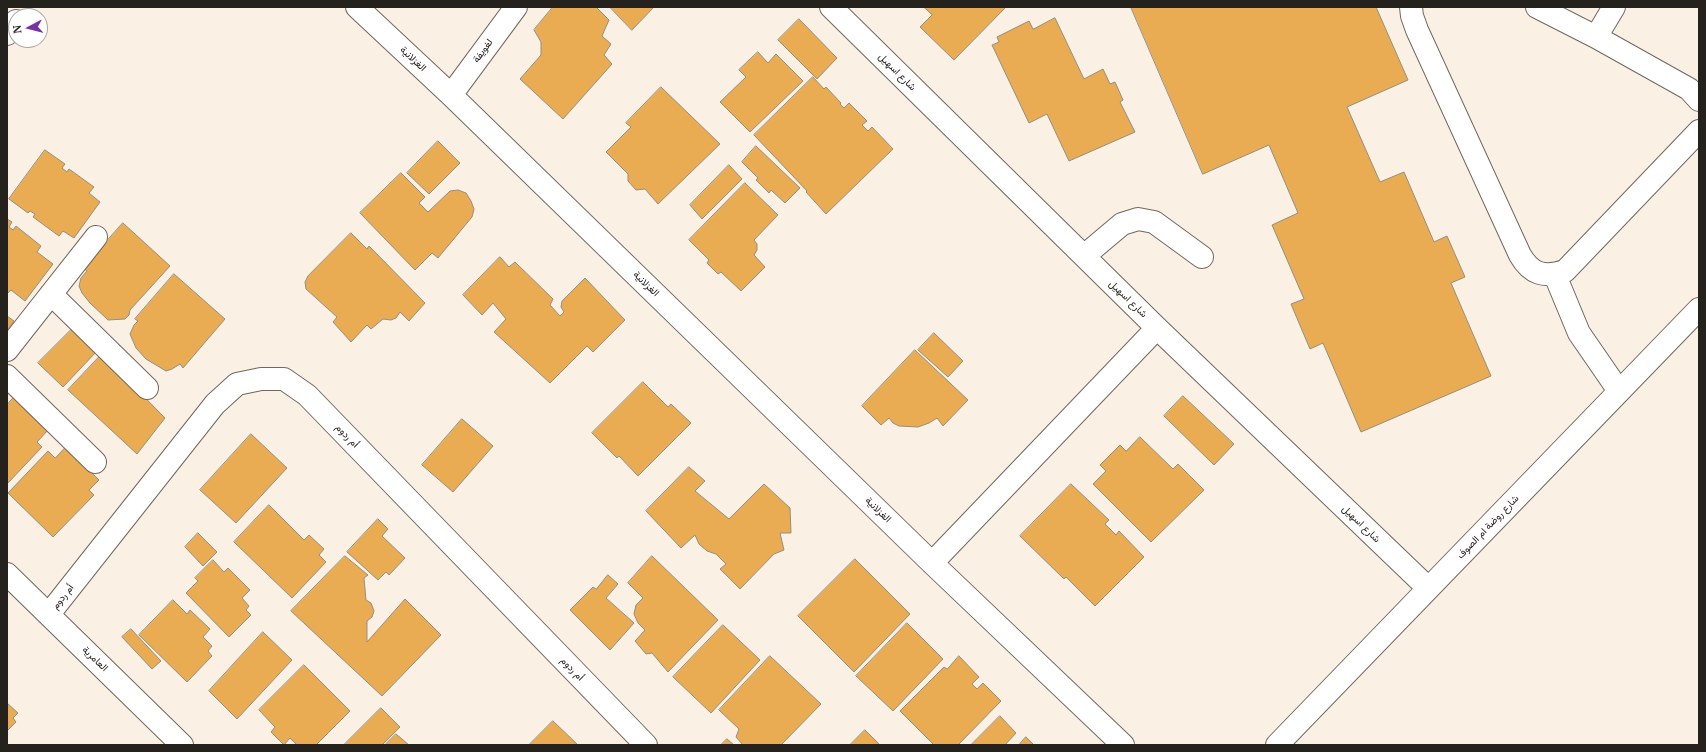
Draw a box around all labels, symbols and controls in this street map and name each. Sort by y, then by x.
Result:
north arrow [8,8,48,48]
text: N [10,24,25,34]
street label: لغويفة [470,37,496,65]
street label: الغزلانية [397,44,429,74]
street label: شارع اسهيل [876,51,918,93]
street label: الغزلانية [631,269,661,299]
street label: شارع اسهيل [1106,278,1150,320]
street label: أم ردوم [333,422,361,450]
street label: شارع روضة ام الصوف [1455,493,1521,561]
street label: الغزلانية [863,495,893,525]
street label: شارع اسهيل [1339,503,1383,545]
street label: أم ردوم [49,582,77,612]
street label: العامرية [80,644,110,674]
street label: أم ردوم [558,655,586,683]

